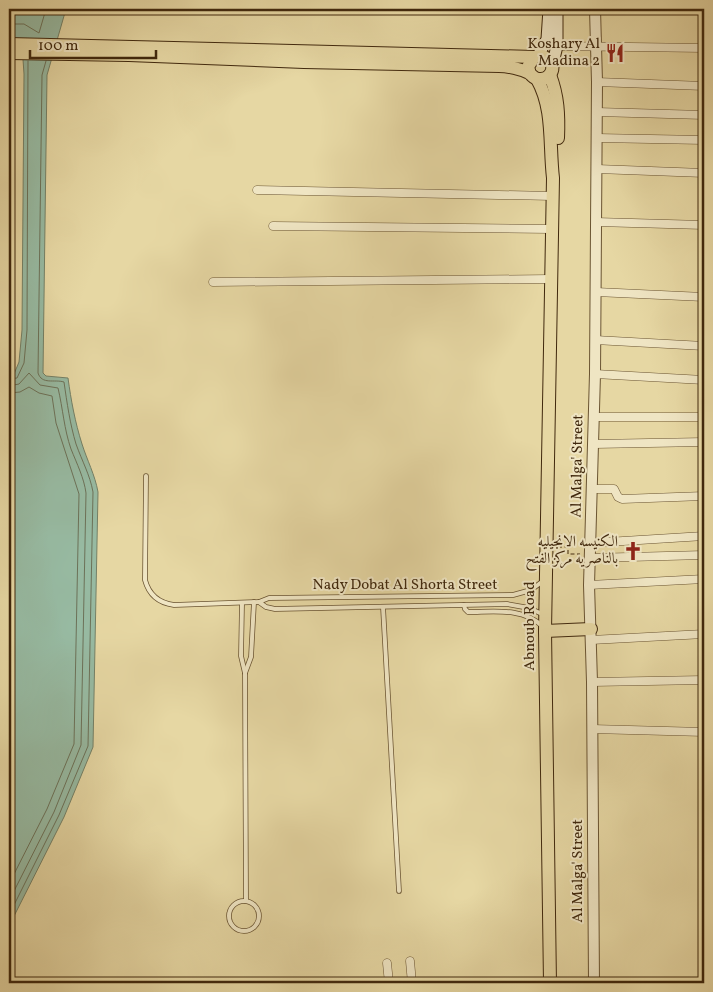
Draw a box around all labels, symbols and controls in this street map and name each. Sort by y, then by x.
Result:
scale bar [30,28,156,60]
place label: Koshary Al Madina 2 [528,34,600,72]
text: 100 m [38,36,78,57]
restaurant icon: Koshary Al Madina 2 [604,42,626,64]
street label: Al Malga' Street [567,414,589,518]
place label: الكنيسه الانجيليه بالناصريه مركز الفتح [525,532,618,572]
church icon: الكنيسه الانجيليه بالناصريه مركز الفتح [622,540,644,562]
street label: Nady Dobat Al Shorta Street [313,575,497,596]
street label: Abnoub Road [520,581,541,671]
street label: Al Malga' Street [568,819,589,923]

